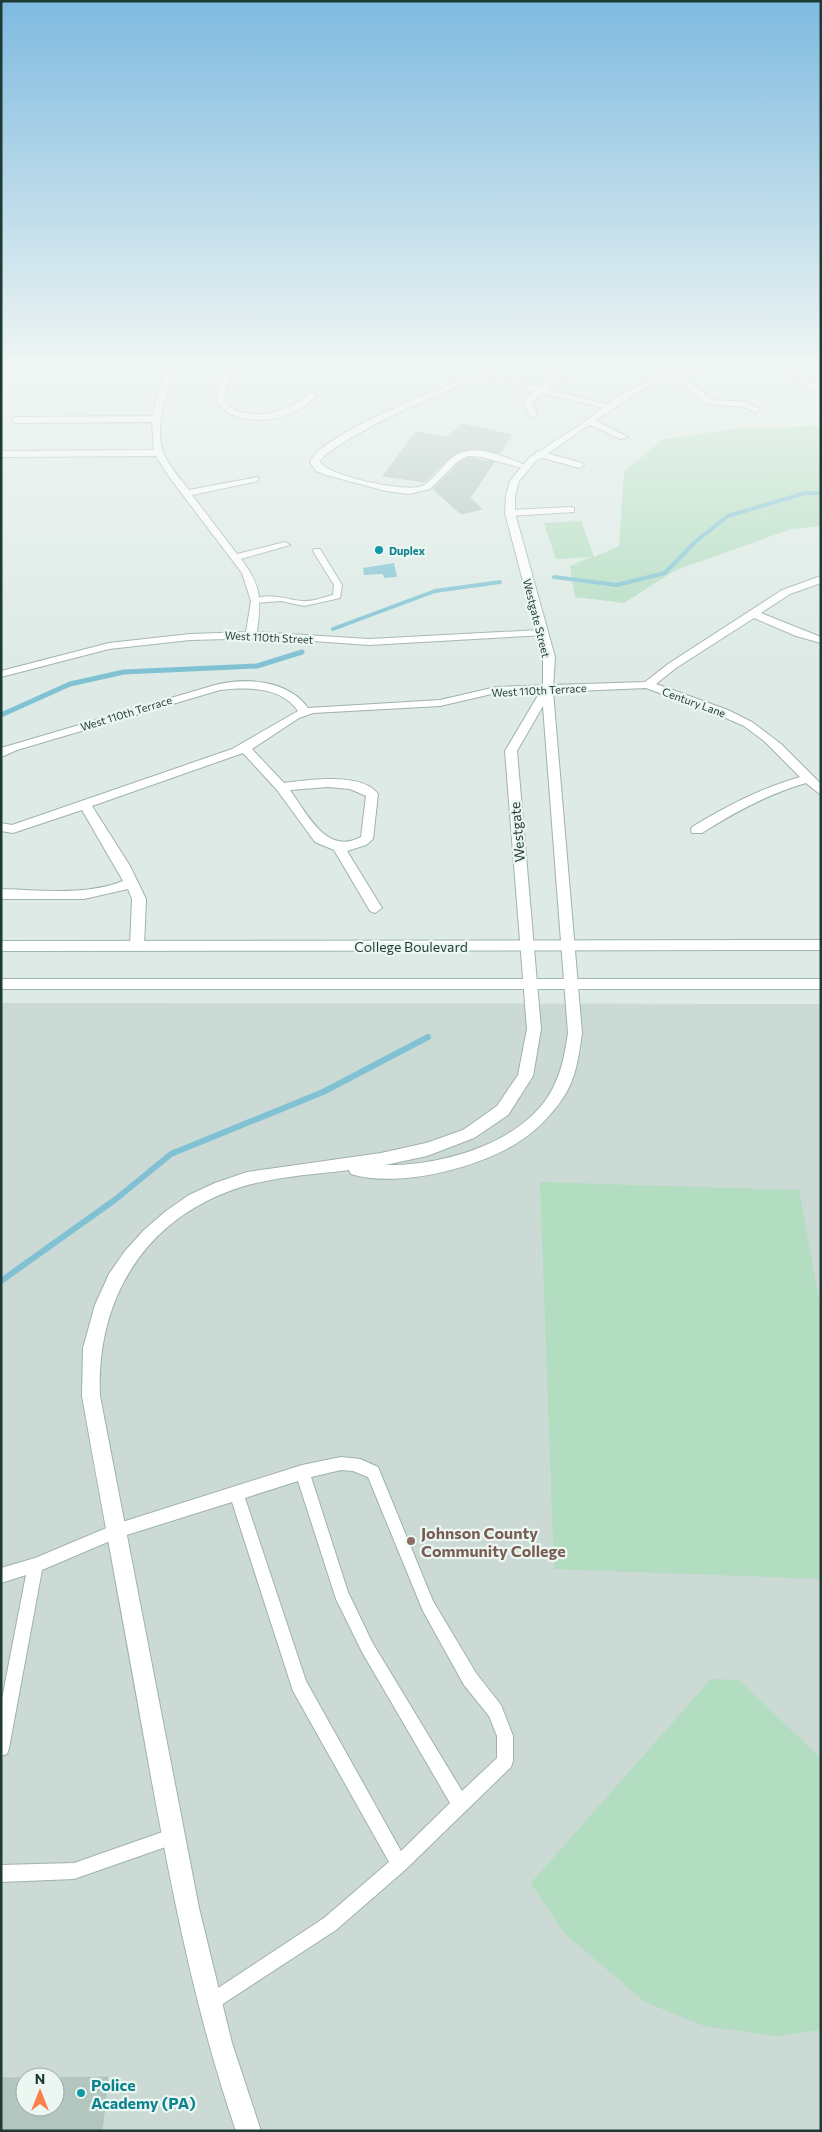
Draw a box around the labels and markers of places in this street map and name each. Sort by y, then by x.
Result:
marker: Duplex [373,544,385,556]
place label: Duplex [389,544,426,557]
place label: Johnson County Community College [421,1523,566,1560]
marker: Johnson County Community College [405,1535,417,1547]
place label: Police Academy (PA) [91,2075,196,2112]
marker: Police Academy (PA) [75,2087,87,2099]

